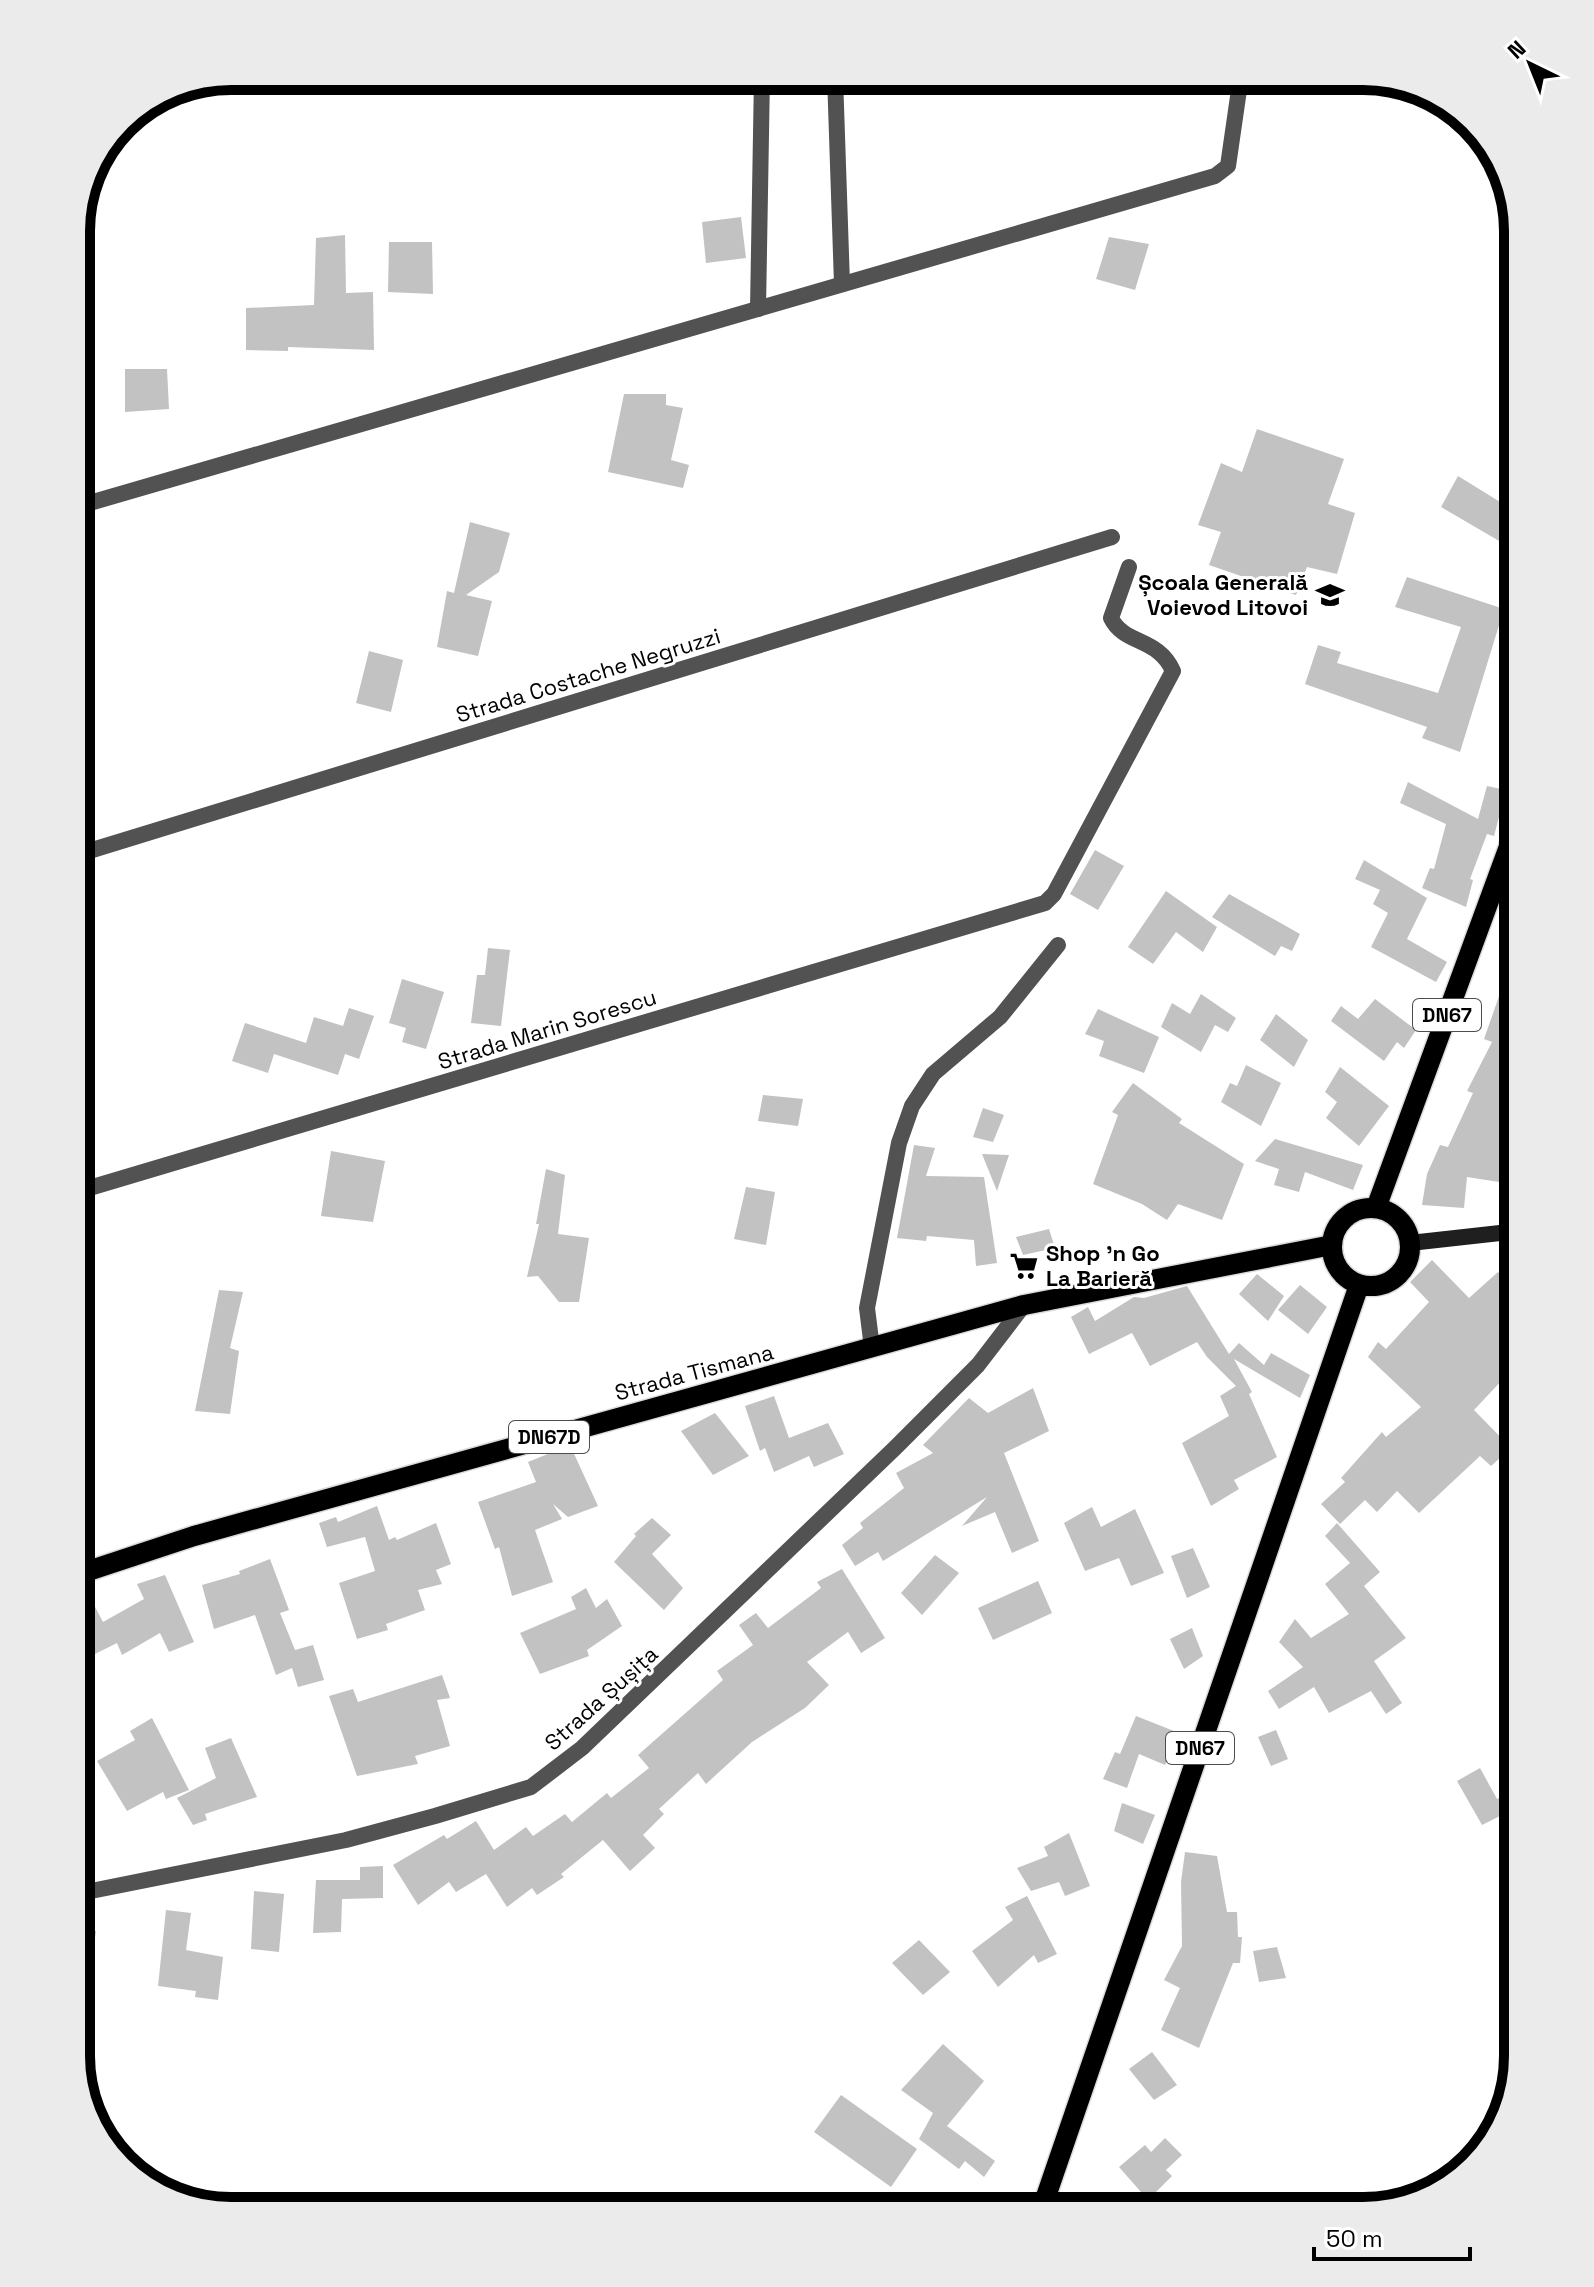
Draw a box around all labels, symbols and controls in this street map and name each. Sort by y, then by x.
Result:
north arrow [1490,24,1570,104]
text: N [1501,34,1531,65]
place label: Școala Generală Voievod Litovoi [1138,568,1308,621]
school or university icon: Școala Generală Voievod Litovoi [1315,580,1345,610]
street label: Strada Costache Negruzzi [452,621,724,729]
street label: Strada Marin Sorescu [434,982,660,1076]
road number: DN67 [1413,999,1481,1031]
place label: Shop 'n Go La Barieră [1046,1239,1160,1292]
supermarket icon: Shop 'n Go La Barieră [1009,1251,1039,1281]
street label: Strada Tismana [612,1337,777,1407]
road number: DN67D [509,1421,589,1453]
street label: Strada Șușița [539,1640,664,1756]
road number: DN67 [1166,1732,1234,1764]
scale bar [1314,2211,1470,2261]
text: 50 m [1326,2223,1383,2254]

